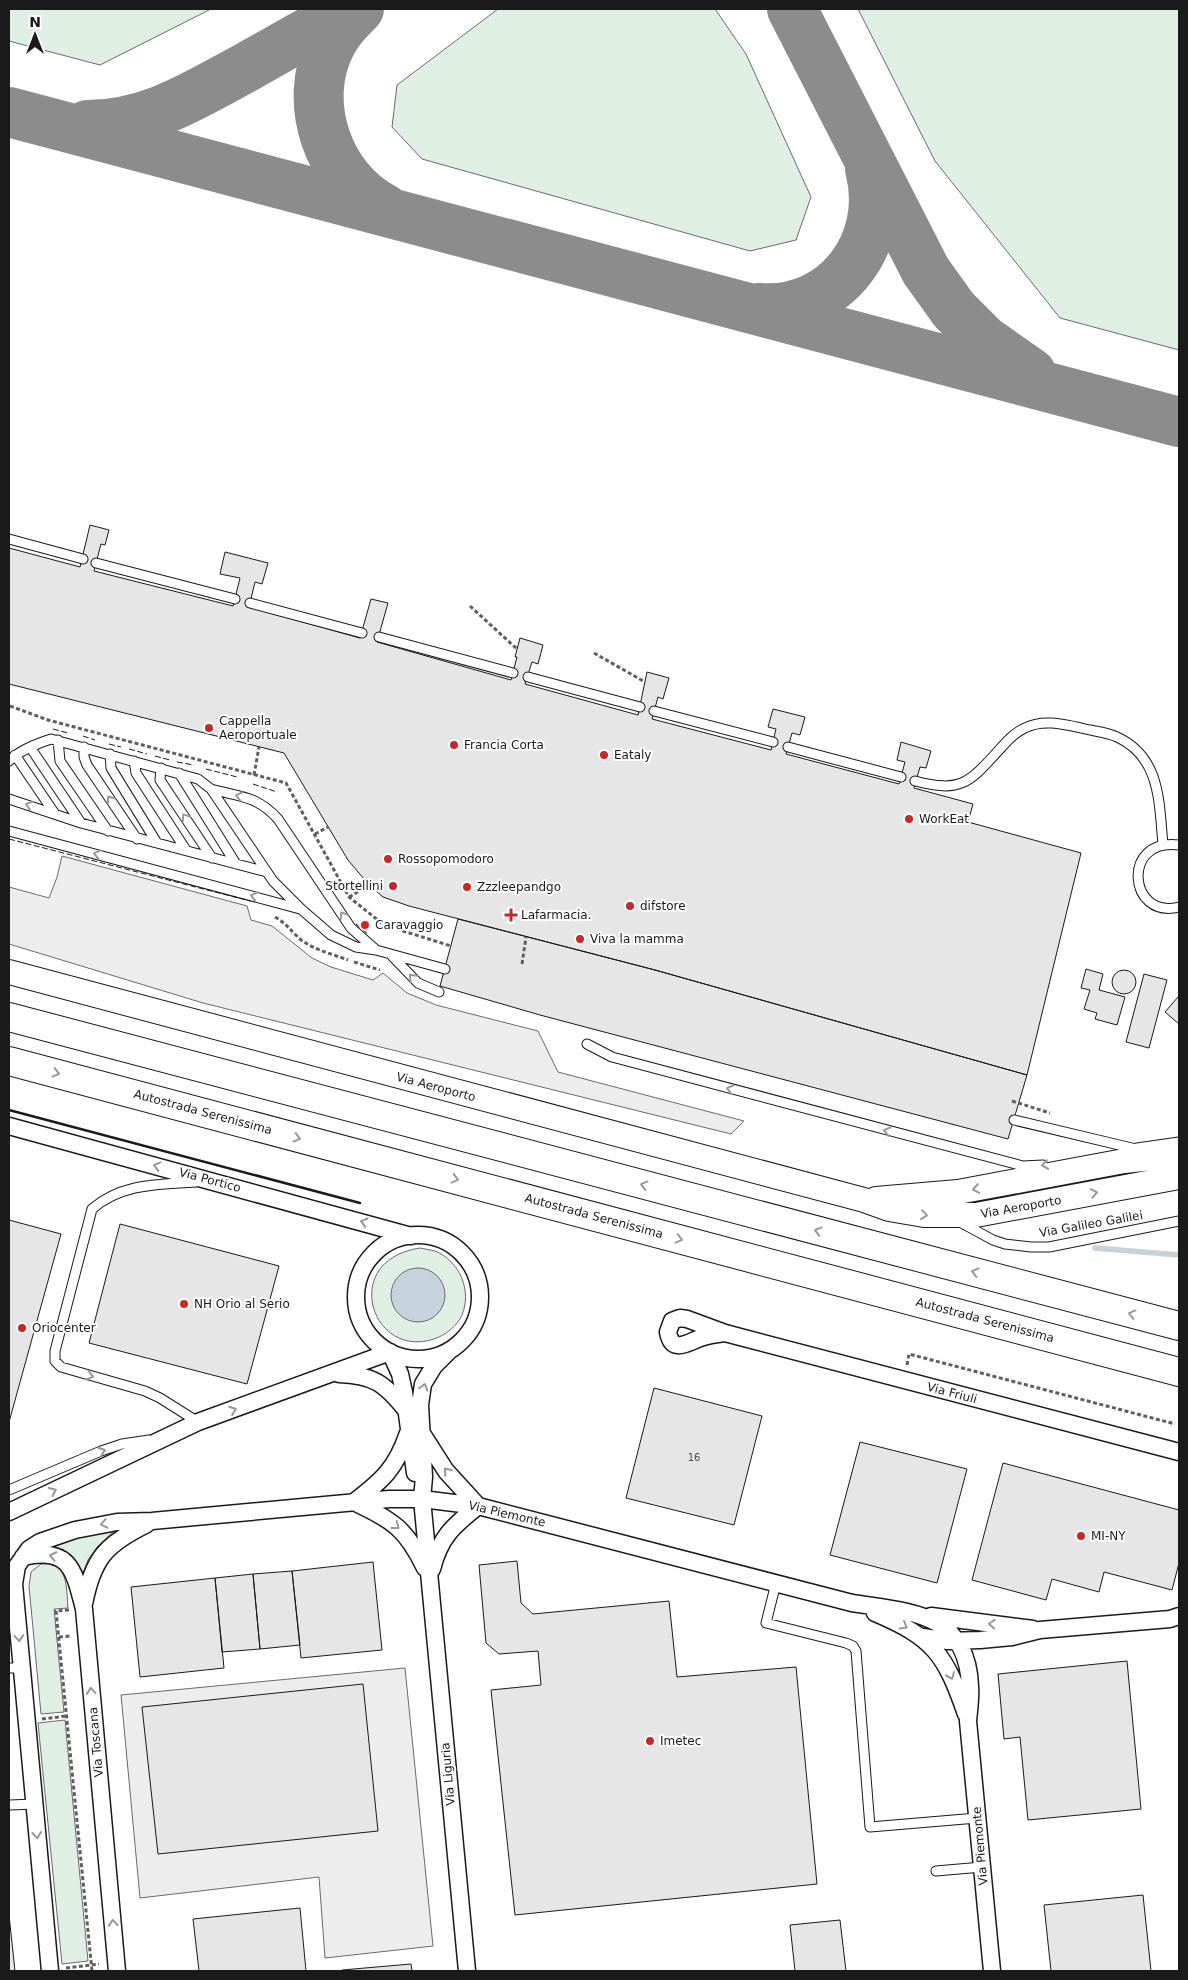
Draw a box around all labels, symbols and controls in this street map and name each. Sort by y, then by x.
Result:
north arrow [10,10,60,60]
text: N [29,14,41,30]
place label: Cappella Aeroportuale [219,714,297,742]
marker: Cappella Aeroportuale [203,722,215,734]
place label: Francia Corta [464,738,544,752]
marker: Francia Corta [448,739,460,751]
place label: Eataly [614,748,651,762]
marker: Eataly [598,749,610,761]
one-way arrow [235,791,244,802]
one-way arrow [107,795,116,804]
one-way arrow [25,801,33,811]
place label: WorkEat [919,812,969,826]
marker: WorkEat [903,813,915,825]
one-way arrow [182,814,191,823]
one-way arrow [92,849,101,860]
place label: Rossopomodoro [398,852,494,866]
marker: Rossopomodoro [382,853,394,865]
place label: Stortellini [325,879,383,893]
marker: Stortellini [387,880,399,892]
place label: Zzzleepandgo [477,880,561,894]
marker: Zzzleepandgo [461,881,473,893]
one-way arrow [249,891,258,902]
place label: difstore [640,899,686,913]
marker: difstore [624,900,636,912]
place label: Lafarmacia. [521,908,591,922]
marker: Lafarmacia. [505,909,517,921]
one-way arrow [340,911,349,921]
place label: Caravaggio [375,918,443,932]
marker: Caravaggio [359,919,371,931]
place label: Viva la mamma [590,932,684,946]
marker: Viva la mamma [574,933,586,945]
one-way arrow [408,974,417,983]
one-way arrow [51,1068,59,1078]
street label: Via Aeroporto [395,1070,477,1104]
one-way arrow [726,1085,734,1095]
street label: Autostrada Serenissima [132,1087,274,1137]
one-way arrow [883,1126,891,1137]
one-way arrow [293,1132,301,1142]
one-way arrow [1041,1159,1049,1170]
one-way arrow [154,1161,162,1171]
street label: Via Portico [178,1165,242,1195]
one-way arrow [450,1174,458,1184]
one-way arrow [639,1180,648,1191]
one-way arrow [972,1184,980,1194]
one-way arrow [1090,1188,1098,1199]
street label: Autostrada Serenissima [523,1191,665,1241]
street label: Via Aeroporto [980,1193,1062,1221]
street label: Via Galileo Galilei [1038,1208,1144,1240]
one-way arrow [920,1209,928,1220]
one-way arrow [361,1218,369,1228]
one-way arrow [813,1226,822,1237]
one-way arrow [675,1233,684,1244]
one-way arrow [971,1267,979,1278]
street label: Autostrada Serenissima [914,1295,1056,1345]
place label: NH Orio al Serio [194,1297,290,1311]
marker: NH Orio al Serio [178,1298,190,1310]
one-way arrow [1129,1309,1137,1319]
place label: Oriocenter [32,1321,96,1335]
marker: Oriocenter [16,1322,28,1334]
one-way arrow [86,1370,94,1380]
street label: Via Friuli [926,1380,978,1406]
one-way arrow [418,1383,428,1392]
one-way arrow [228,1406,237,1416]
one-way arrow [97,1447,106,1457]
house number: 16 [688,1452,700,1463]
one-way arrow [444,1468,452,1477]
one-way arrow [48,1487,57,1497]
street label: Via Piemonte [467,1498,547,1530]
one-way arrow [99,1518,108,1529]
one-way arrow [390,1520,399,1529]
place label: MI-NY [1091,1529,1126,1543]
marker: MI-NY [1075,1530,1087,1542]
one-way arrow [49,1551,58,1562]
one-way arrow [987,1619,995,1630]
one-way arrow [898,1620,907,1630]
one-way arrow [13,1635,24,1643]
one-way arrow [945,1671,956,1680]
one-way arrow [86,1687,97,1695]
street label: Via Toscana [86,1706,106,1778]
place label: Imetec [660,1734,701,1748]
marker: Imetec [644,1735,656,1747]
street label: Via Liguria [438,1742,458,1806]
street label: Via Piemonte [970,1806,990,1886]
one-way arrow [31,1831,42,1839]
one-way arrow [108,1918,119,1926]

